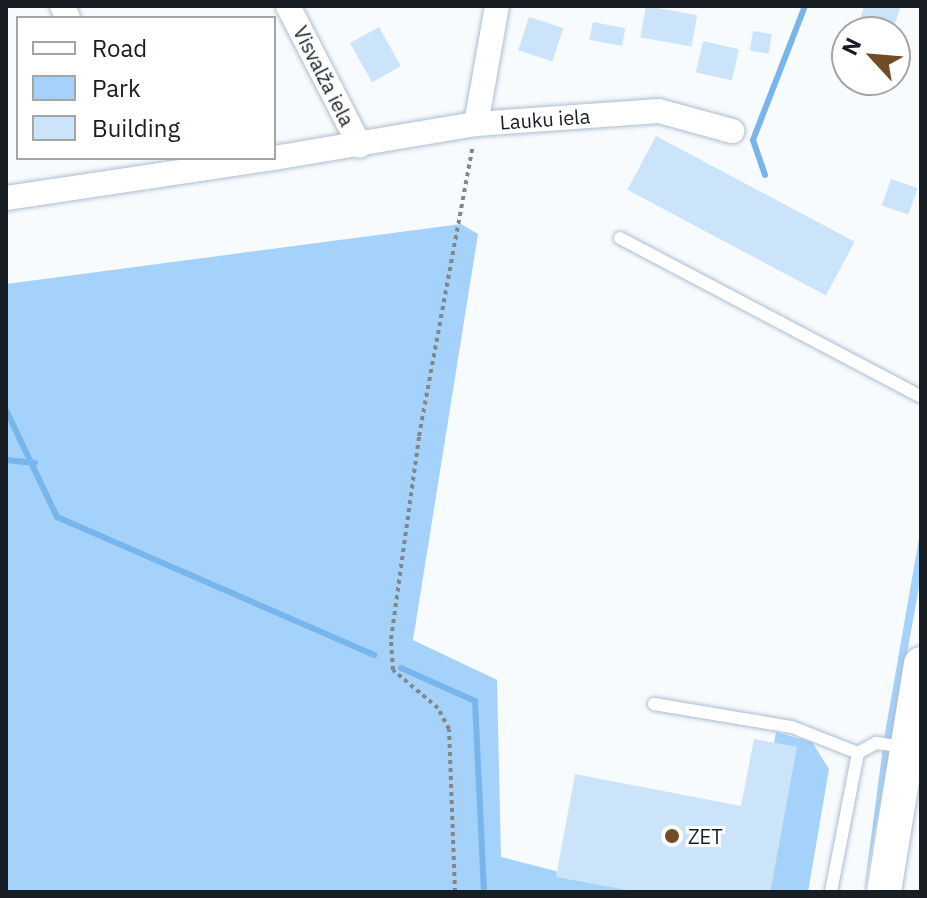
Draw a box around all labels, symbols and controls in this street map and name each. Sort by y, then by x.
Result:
legend [16,16,276,160]
north arrow [831,16,911,96]
street label: Visvalža iela [289,22,359,130]
text: Road [92,32,147,64]
text: N [834,33,867,60]
text: Park [92,72,141,104]
street label: Lauku iela [499,104,591,134]
text: Building [92,112,180,144]
place label: ZET [688,824,723,848]
marker: ZET [663,827,681,845]

